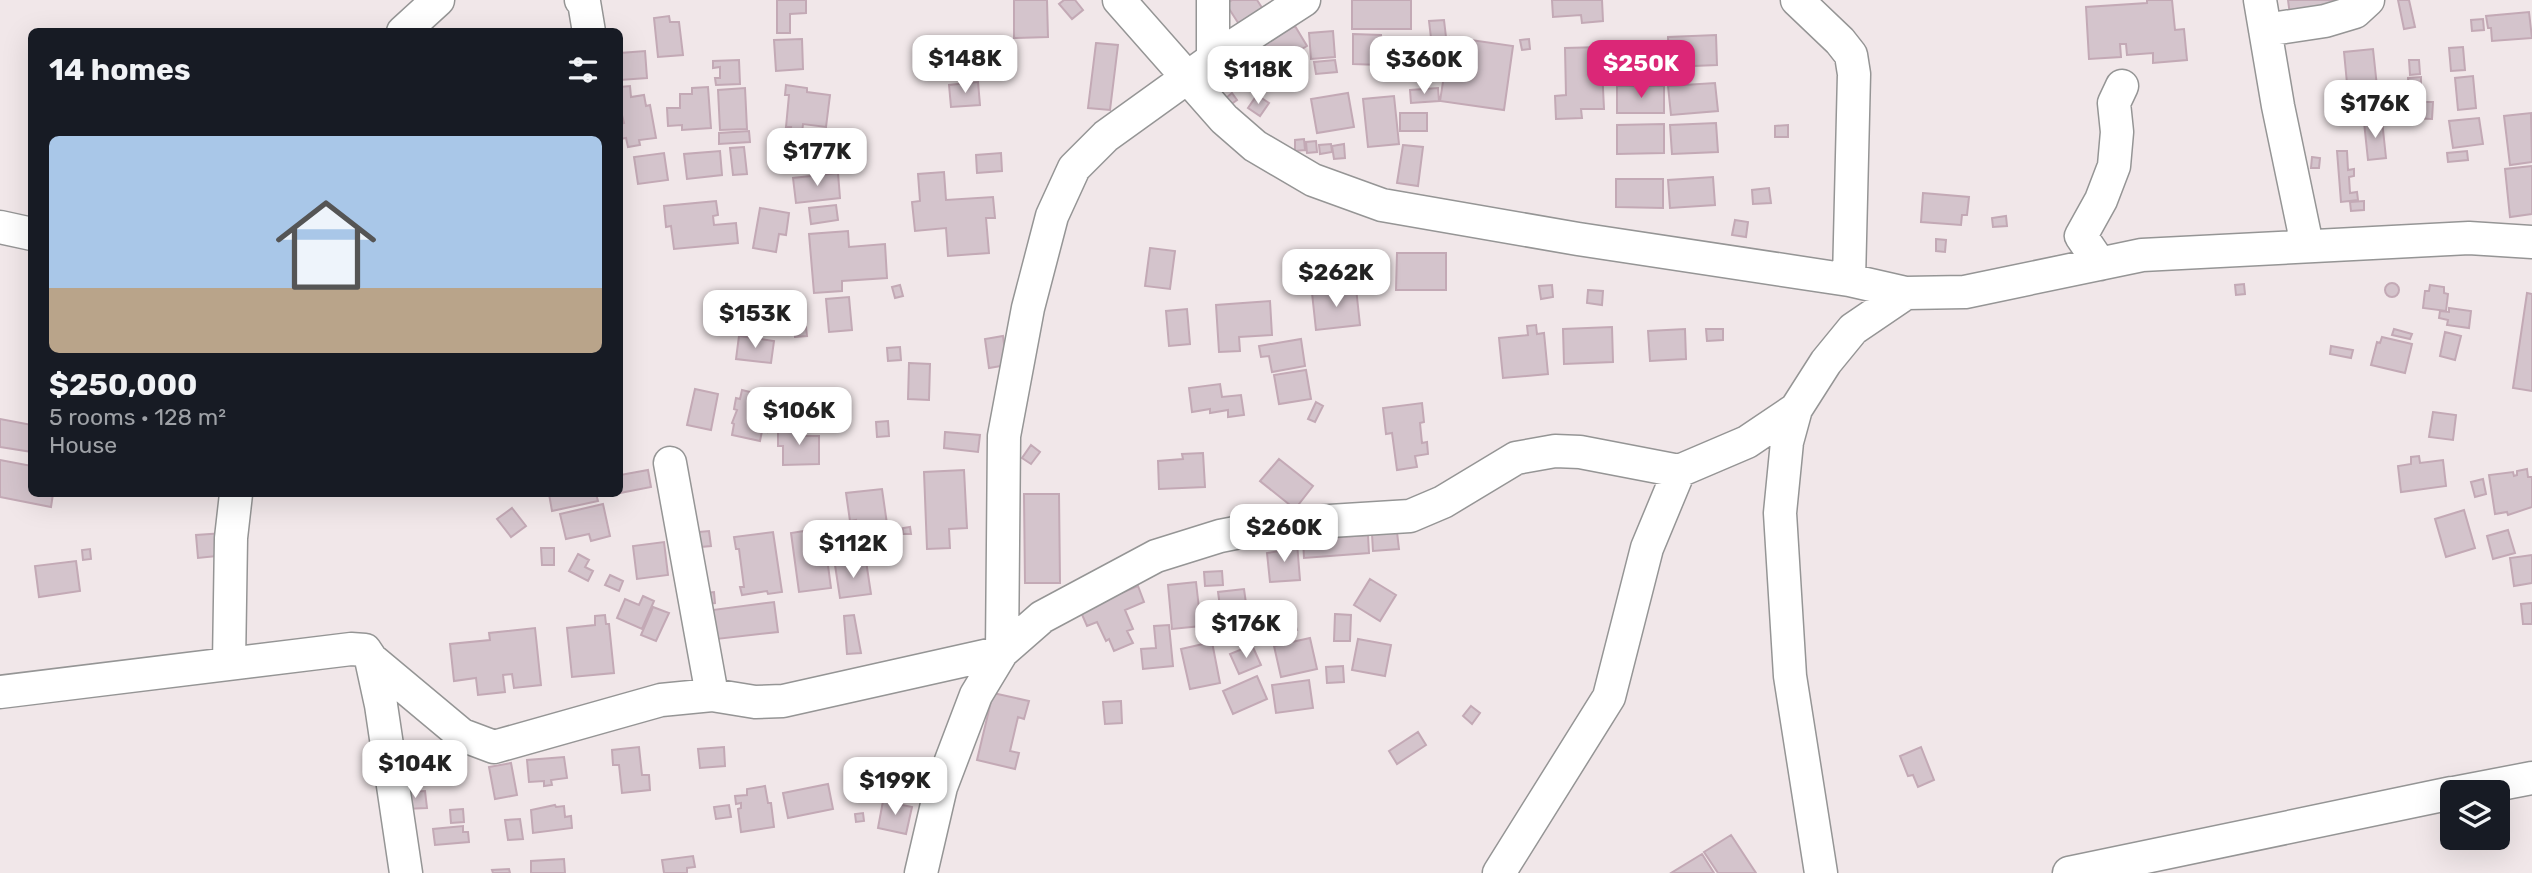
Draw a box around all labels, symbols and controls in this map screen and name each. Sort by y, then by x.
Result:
pin: $148K [916,36,1014,95]
pin: $360K [1375,36,1473,96]
pin: $250K [1592,41,1690,100]
text: $148K [928,44,1002,72]
text: $360K [1386,45,1462,73]
pin: $118K [1209,46,1307,106]
text: $250K [1603,49,1679,77]
icon: filters [564,51,602,89]
text: 14 homes [49,52,191,88]
text: $118K [1223,55,1293,83]
pin: $176K [2326,80,2424,140]
text: $176K [2340,89,2410,117]
pin: $177K [768,128,866,188]
text: $177K [783,137,851,165]
icon: home [263,182,389,308]
pin: $262K [1287,250,1385,309]
text: $262K [1298,258,1374,286]
pin: $153K [706,290,804,350]
text: $153K [719,299,791,327]
text: $250,000 [49,367,197,403]
pin: $106K [750,388,848,447]
text: $106K [763,396,835,424]
text: 5 rooms · 128 m² [49,403,226,431]
text: House [49,431,117,459]
pin: $260K [1235,504,1333,564]
text: $260K [1246,513,1322,541]
pin: $112K [804,520,902,580]
text: $112K [819,529,887,557]
pin: $176K [1197,600,1295,660]
text: $176K [1211,609,1281,637]
pin: $104K [366,740,464,800]
text: $104K [378,749,452,777]
pin: $199K [846,758,944,817]
text: $199K [859,766,931,794]
map controls [2440,780,2510,850]
button: layers [2440,780,2510,850]

